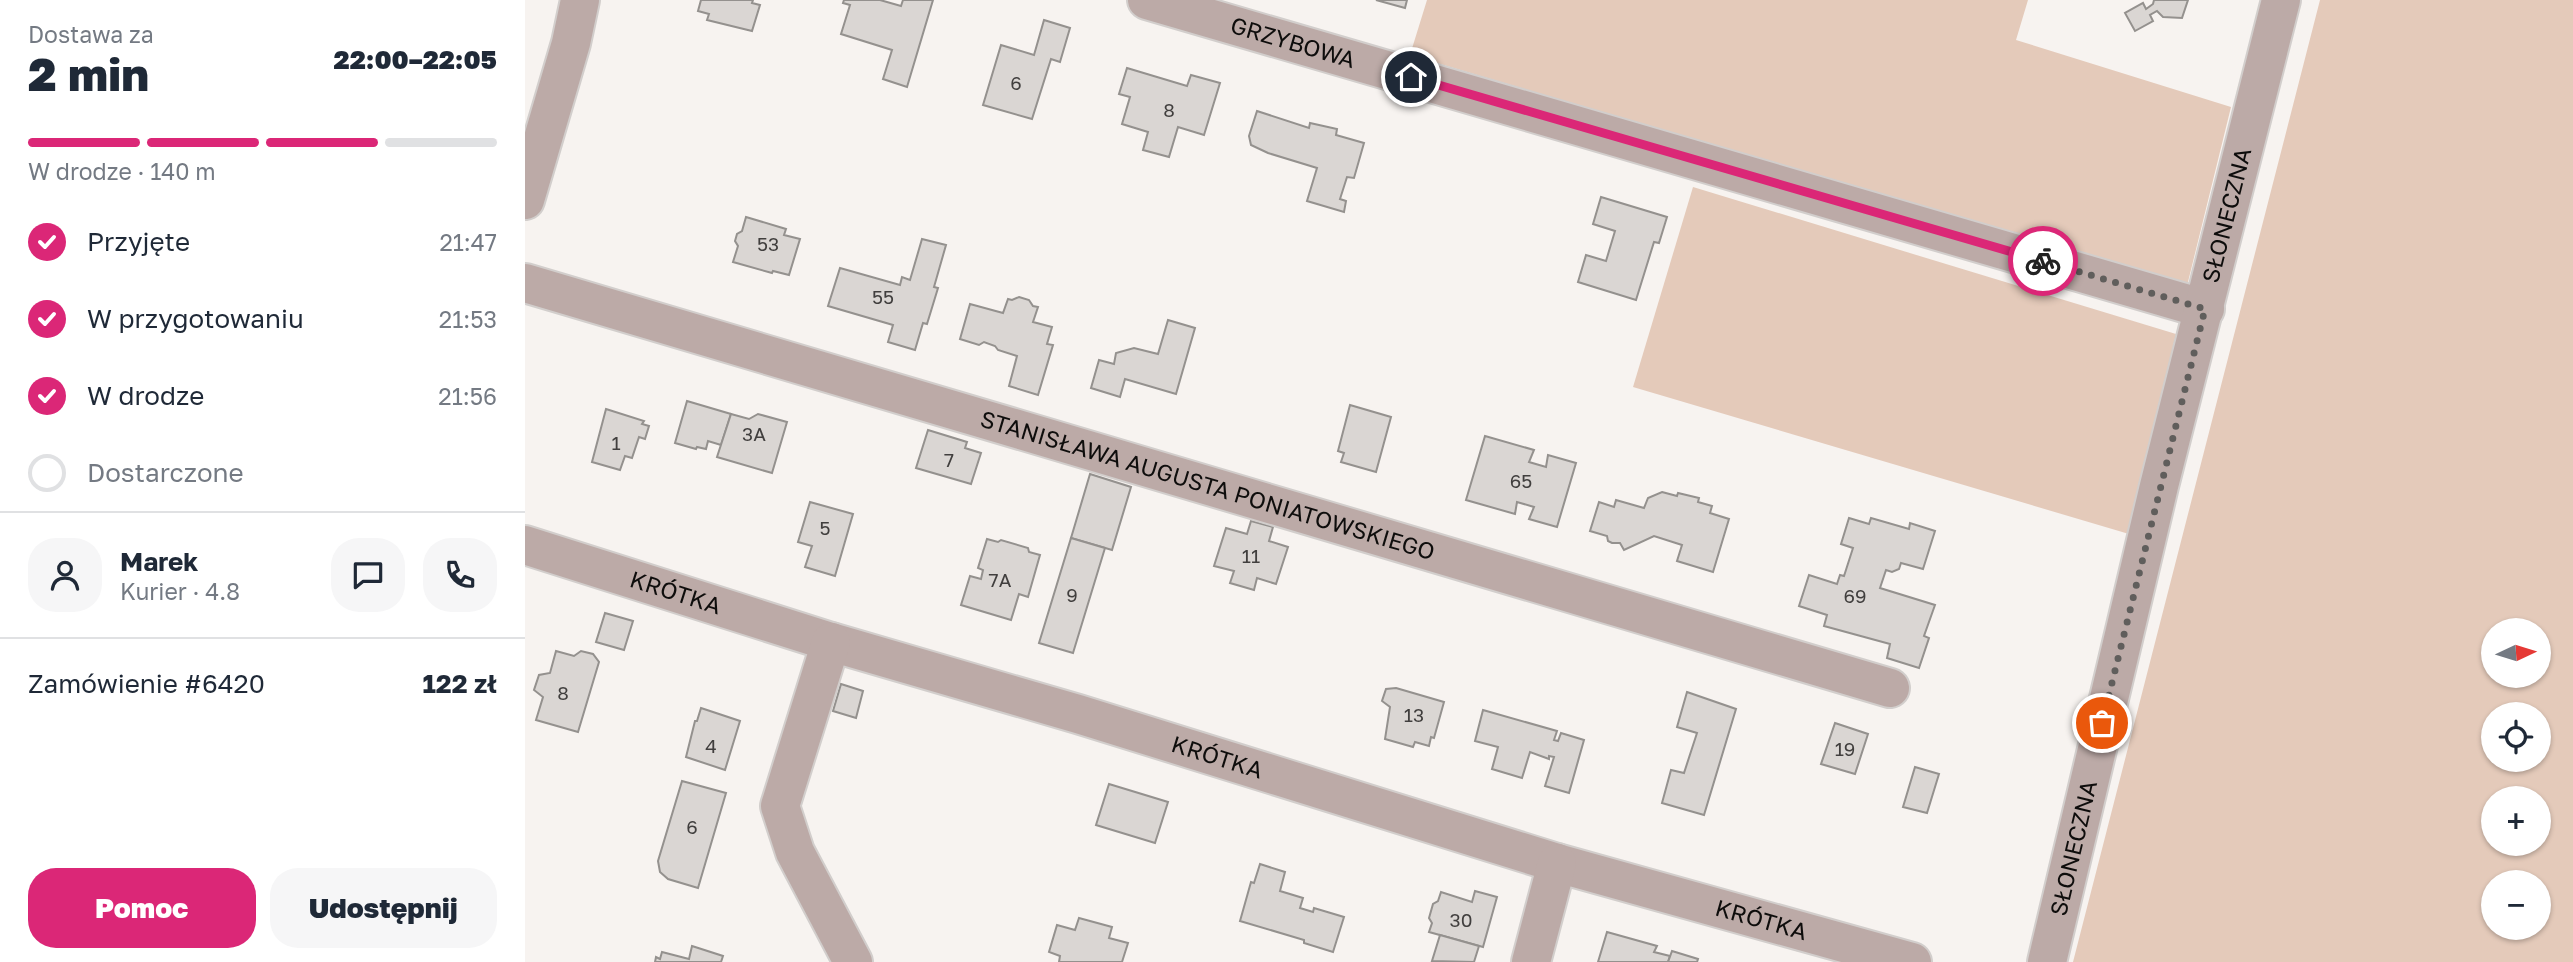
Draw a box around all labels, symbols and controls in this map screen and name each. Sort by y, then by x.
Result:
street label: GRZYBOWA [1228,10,1359,73]
text: Dostawa za [28,20,154,48]
text: 22:00–22:05 [334,44,497,75]
text: 2 min [28,46,149,101]
pin [1381,47,1441,107]
icon: home [1392,58,1430,96]
house number: 6 [1010,71,1022,94]
house number: 8 [1163,98,1175,121]
street label: SŁONECZNA [2196,145,2256,286]
text: W drodze · 140 m [28,157,216,185]
icon: check [28,223,66,261]
text: Przyjęte [87,226,190,257]
courier [2008,226,2078,296]
text: 21:47 [439,228,497,256]
house number: 53 [757,232,779,255]
icon: bike [2024,242,2062,280]
house number: 55 [872,285,894,308]
icon: check [28,300,66,338]
text: W przygotowaniu [87,303,304,334]
text: 21:53 [439,305,497,333]
icon: check [28,377,66,415]
text: W drodze [87,380,204,411]
text: 21:56 [438,382,497,410]
street label: STANISŁAWA AUGUSTA PONIATOWSKIEGO [977,404,1438,565]
house number: 3A [742,422,766,445]
house number: 1 [611,431,621,454]
house number: 7 [944,448,954,471]
text: Dostarczone [87,457,244,488]
house number: 65 [1510,469,1532,492]
house number: 5 [819,516,831,539]
button: person [28,538,102,612]
button: chat [331,538,405,612]
button: phone [423,538,497,612]
house number: 11 [1242,544,1260,567]
text: Marek [120,546,198,577]
street label: KRÓTKA [627,564,725,619]
house number: 7A [989,568,1012,591]
text: Kurier · 4.8 [120,577,240,605]
house number: 9 [1066,583,1078,606]
house number: 69 [1844,584,1867,607]
north arrow [2481,618,2551,688]
map controls [2481,618,2551,940]
text: Zamówienie #6420 [28,668,265,699]
text: 122 zł [422,668,497,699]
house number: 8 [557,681,569,704]
pin [2072,693,2132,753]
button: locate [2481,702,2551,772]
house number: 13 [1404,703,1424,726]
icon: bag [2083,704,2121,742]
street label: KRÓTKA [1168,729,1267,784]
house number: 4 [705,734,717,757]
house number: 19 [1835,737,1855,760]
street label: SŁONECZNA [2043,777,2102,918]
button: + [2481,786,2551,856]
house number: 6 [686,815,698,838]
button: Pomoc [28,868,256,948]
button: Udostępnij [270,868,497,948]
button: − [2481,870,2551,940]
street label: KRÓTKA [1712,893,1811,945]
house number: 30 [1450,908,1472,931]

